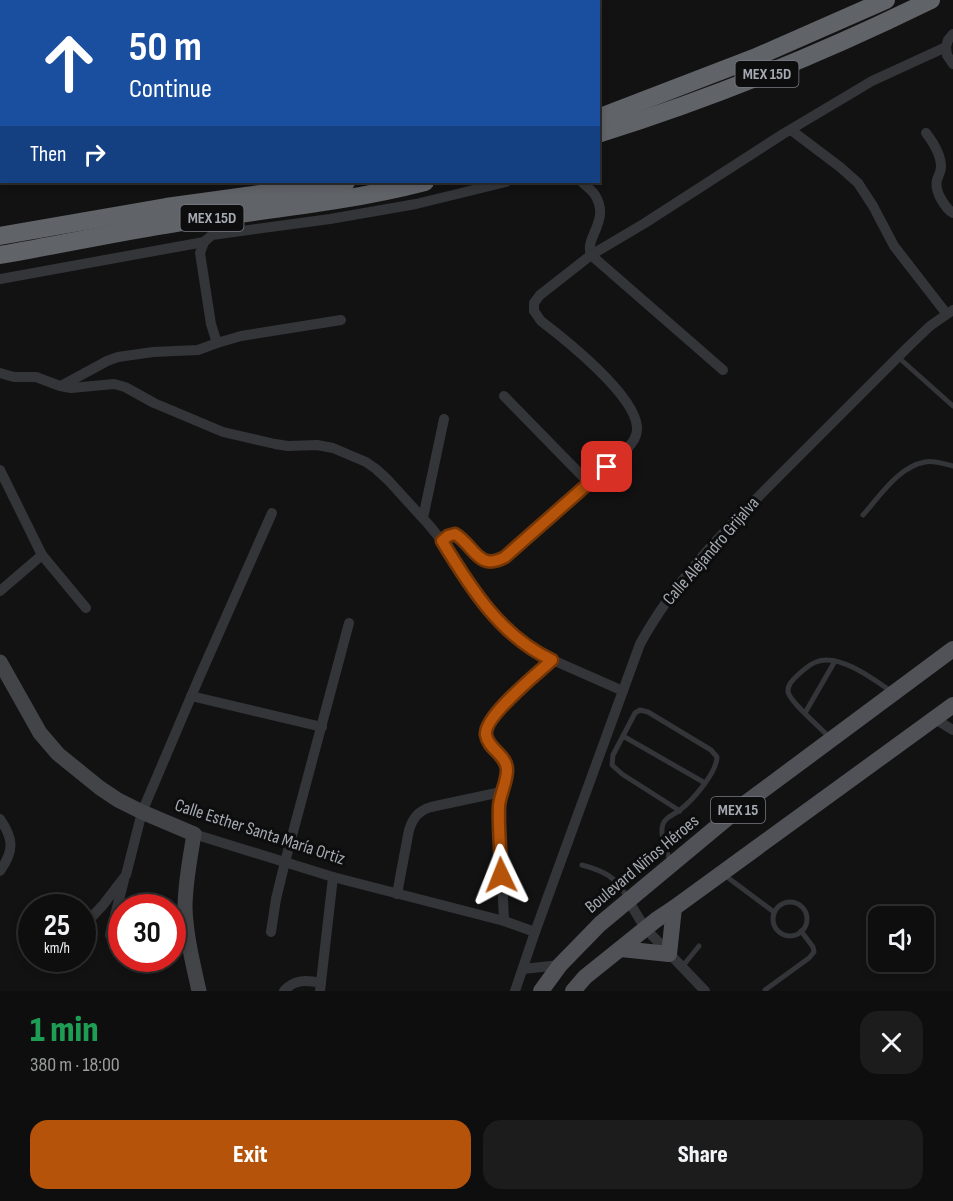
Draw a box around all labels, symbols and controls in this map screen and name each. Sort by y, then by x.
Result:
text: 50 m [129,22,202,73]
icon: ahead [30,24,108,102]
road number: MEX 15D [736,61,798,87]
text: Continue [129,73,212,105]
icon: right [78,138,111,171]
text: Then [30,141,66,168]
road number: MEX 15D [180,205,244,231]
pin [581,441,632,492]
icon: arrive [590,450,623,483]
street label: Calle Alejandro Grijalva [658,493,764,609]
street label: Calle Esther Santa María Ortiz [172,795,348,870]
road number: MEX 15 [711,797,765,823]
street label: Boulevard Niños Héroes [581,810,703,918]
position arrow [469,843,533,907]
speed limit sign: 30 [108,894,186,972]
map controls [868,906,934,972]
button: sound [868,906,934,972]
text: 25 [44,908,70,944]
text: km/h [44,939,70,958]
text: 1 min [30,1009,98,1052]
button: close [860,1011,923,1074]
text: 380 m · 18:00 [30,1053,120,1077]
button: Exit [30,1120,471,1189]
button: Share [483,1120,923,1189]

